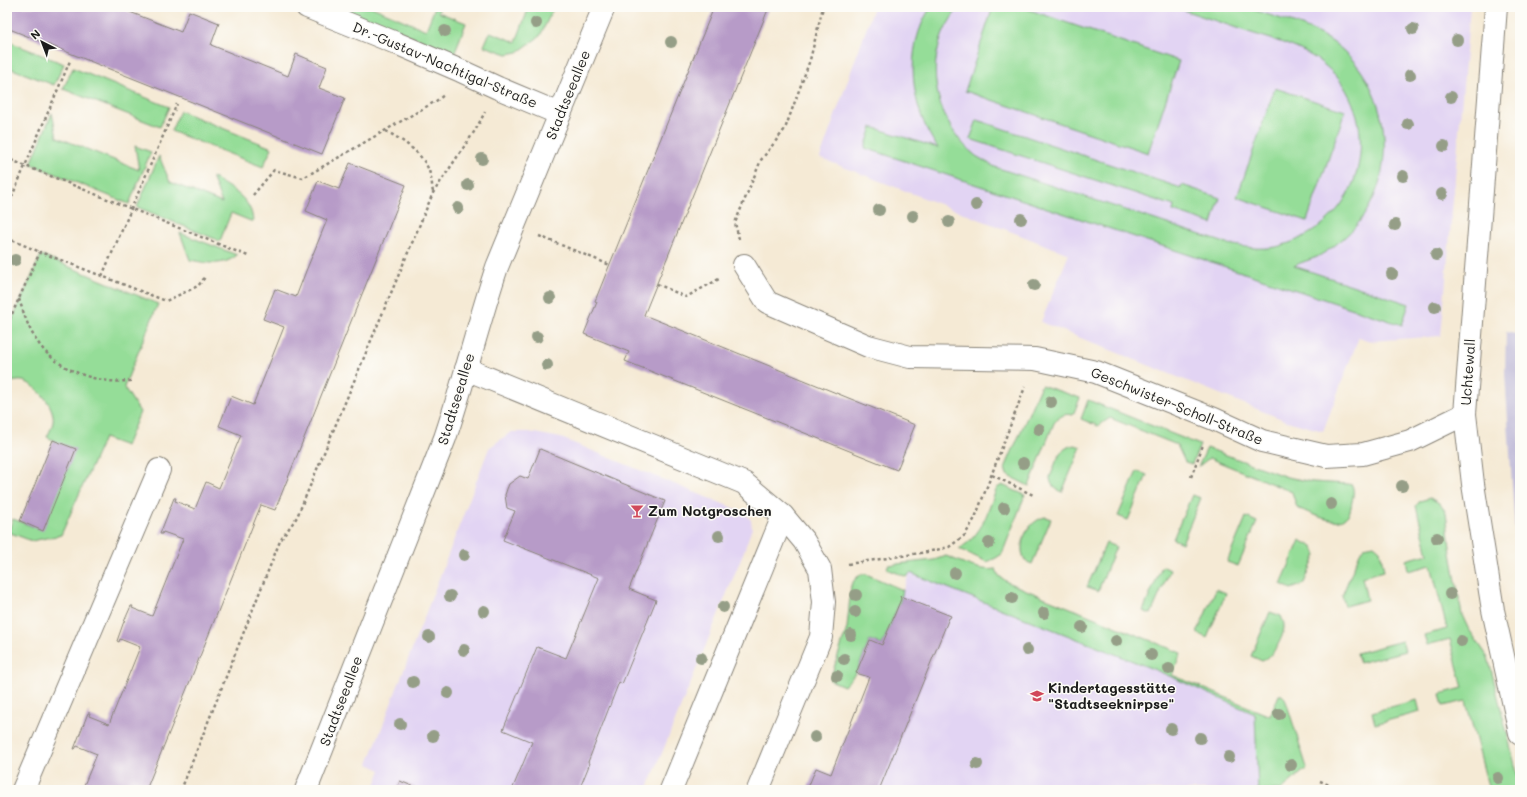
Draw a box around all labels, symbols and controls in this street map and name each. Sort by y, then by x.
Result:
street label: Dr.-Gustav-Nachtigal-Straße [350,17,540,112]
north arrow [22,22,62,62]
text: N [27,26,43,43]
street label: Stadtseeallee [541,47,594,142]
street label: Uchtewall [1456,338,1479,406]
street label: Stadtseeallee [433,351,478,447]
street label: Geschwister-Scholl-Straße [1088,362,1266,449]
place label: Zum Notgroschen [648,501,772,520]
bar icon: Zum Notgroschen [629,503,645,519]
street label: Stadtseeallee [315,653,366,749]
place label: Kindertagesstätte "Stadtseeknirpse" [1048,678,1176,713]
school or university icon: Kindertagesstätte "Stadtseeknirpse" [1029,688,1045,704]

